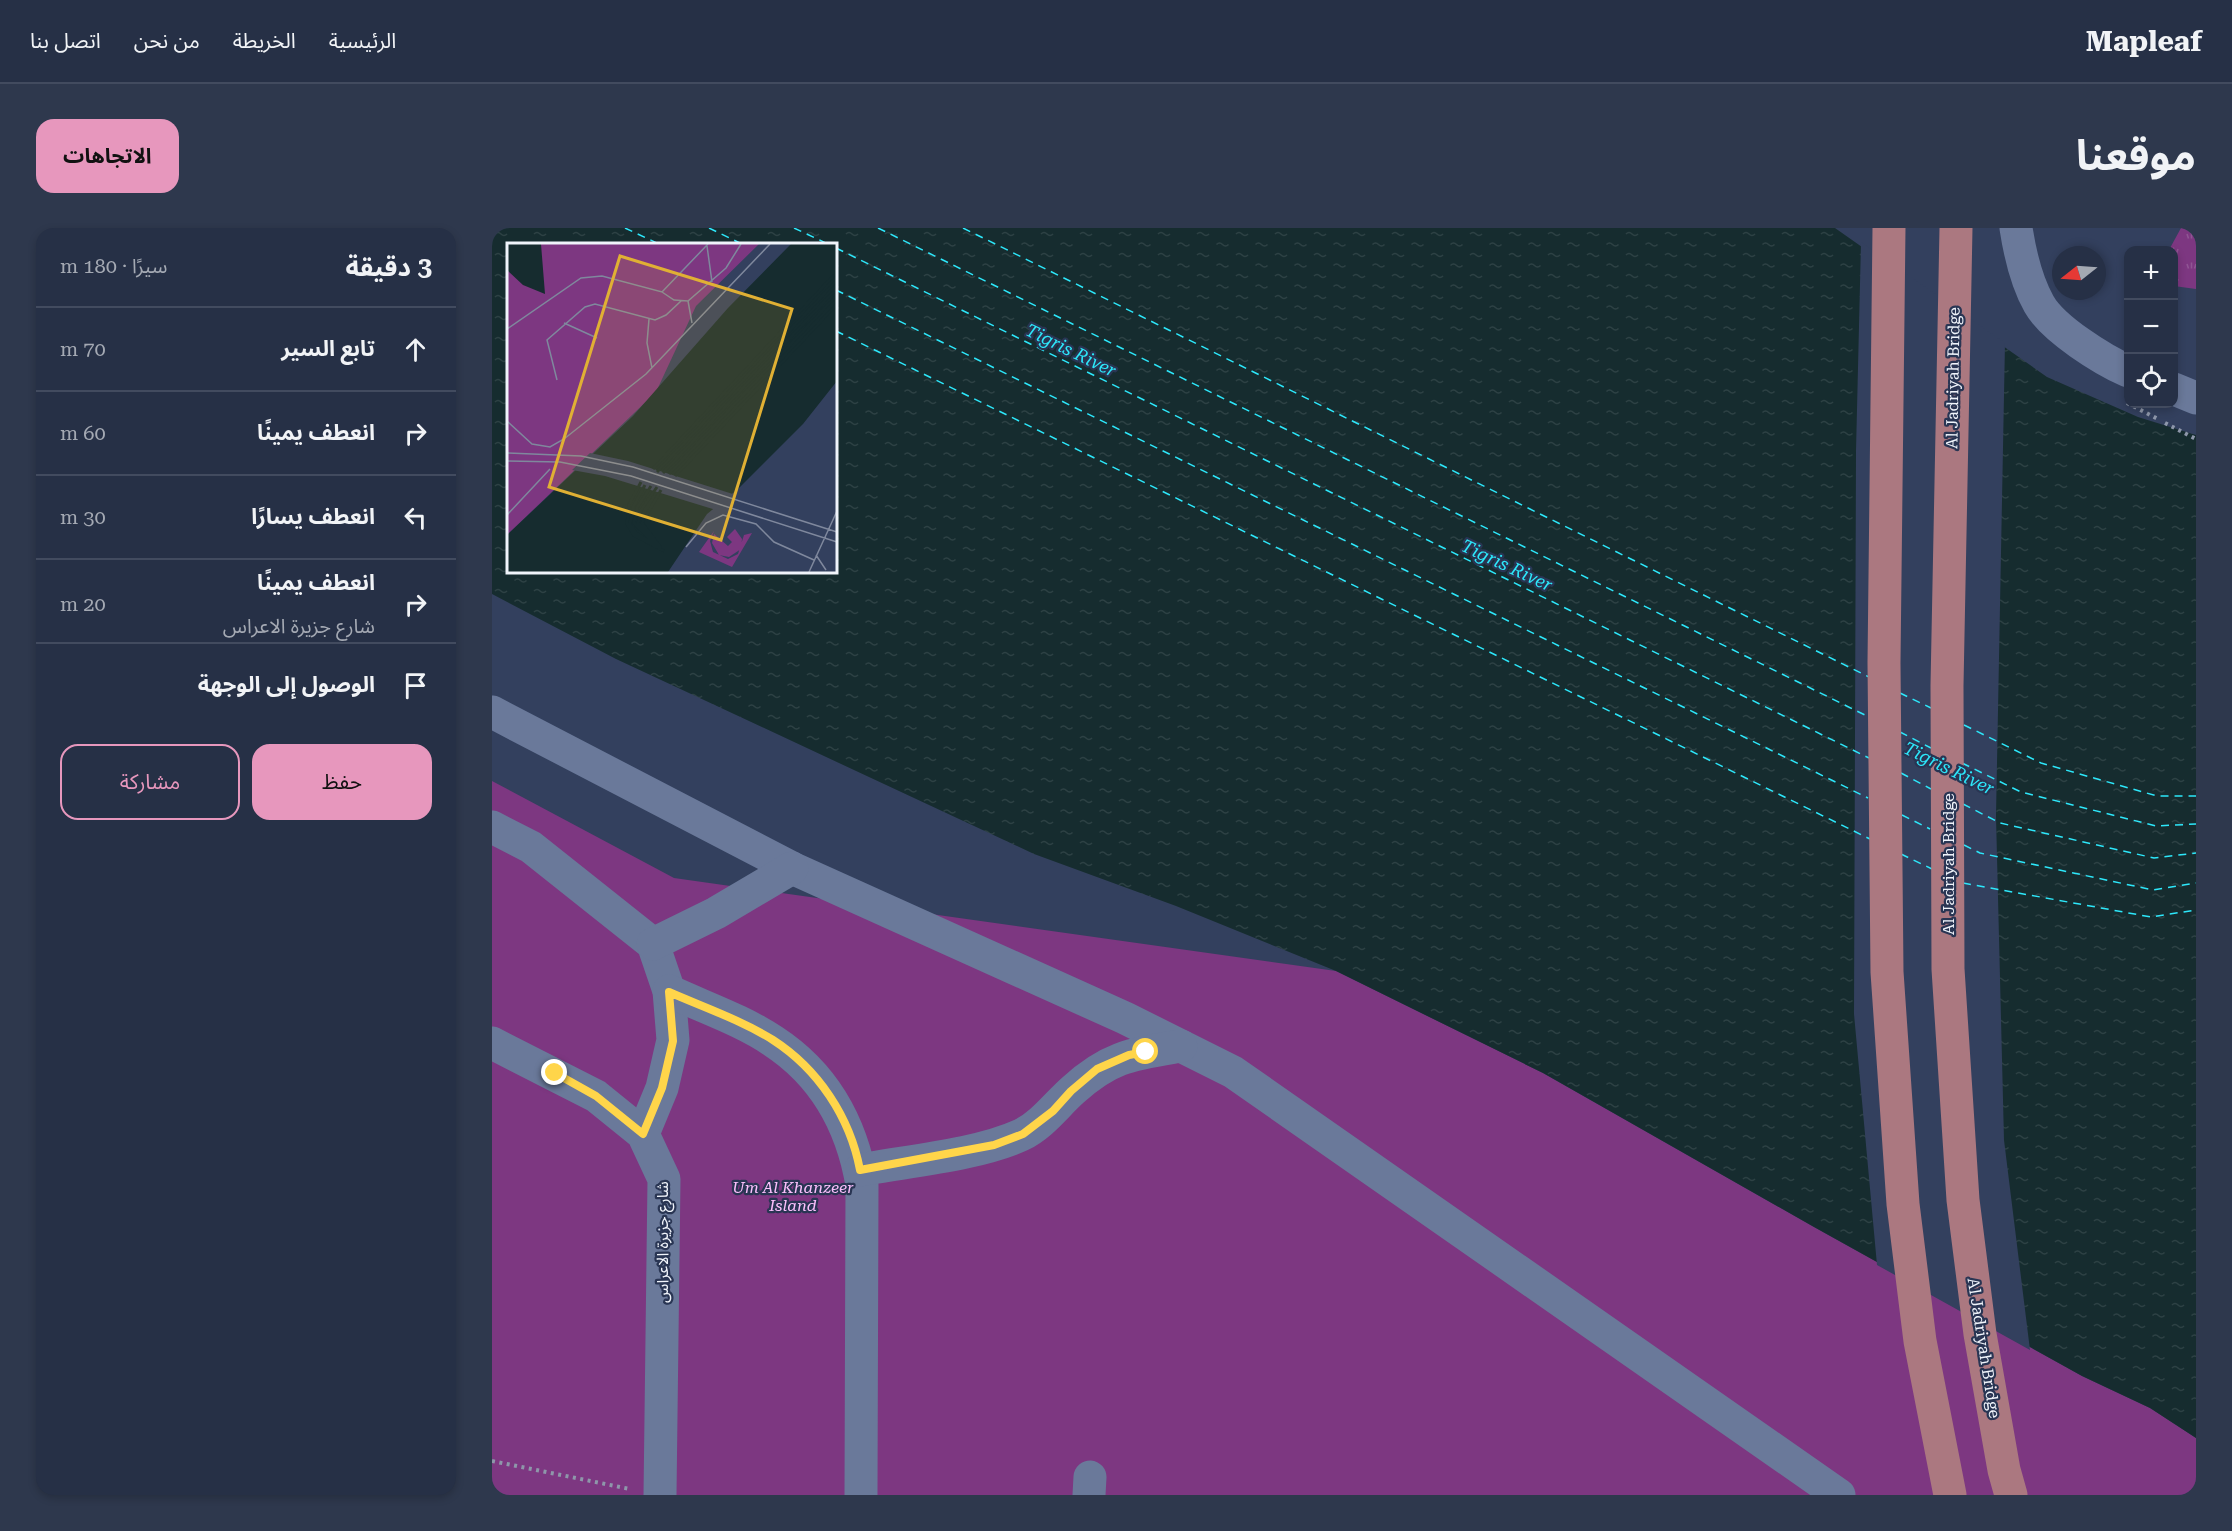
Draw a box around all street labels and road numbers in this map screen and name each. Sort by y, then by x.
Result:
street label: Al Jadriyah Bridge [1942,307,1964,449]
street label: Al Jadriyah Bridge [1939,793,1958,935]
street label: شارع جزيرة الاعراس [653,1181,675,1303]
street label: Al Jadriyah Bridge [1964,1276,2005,1420]

